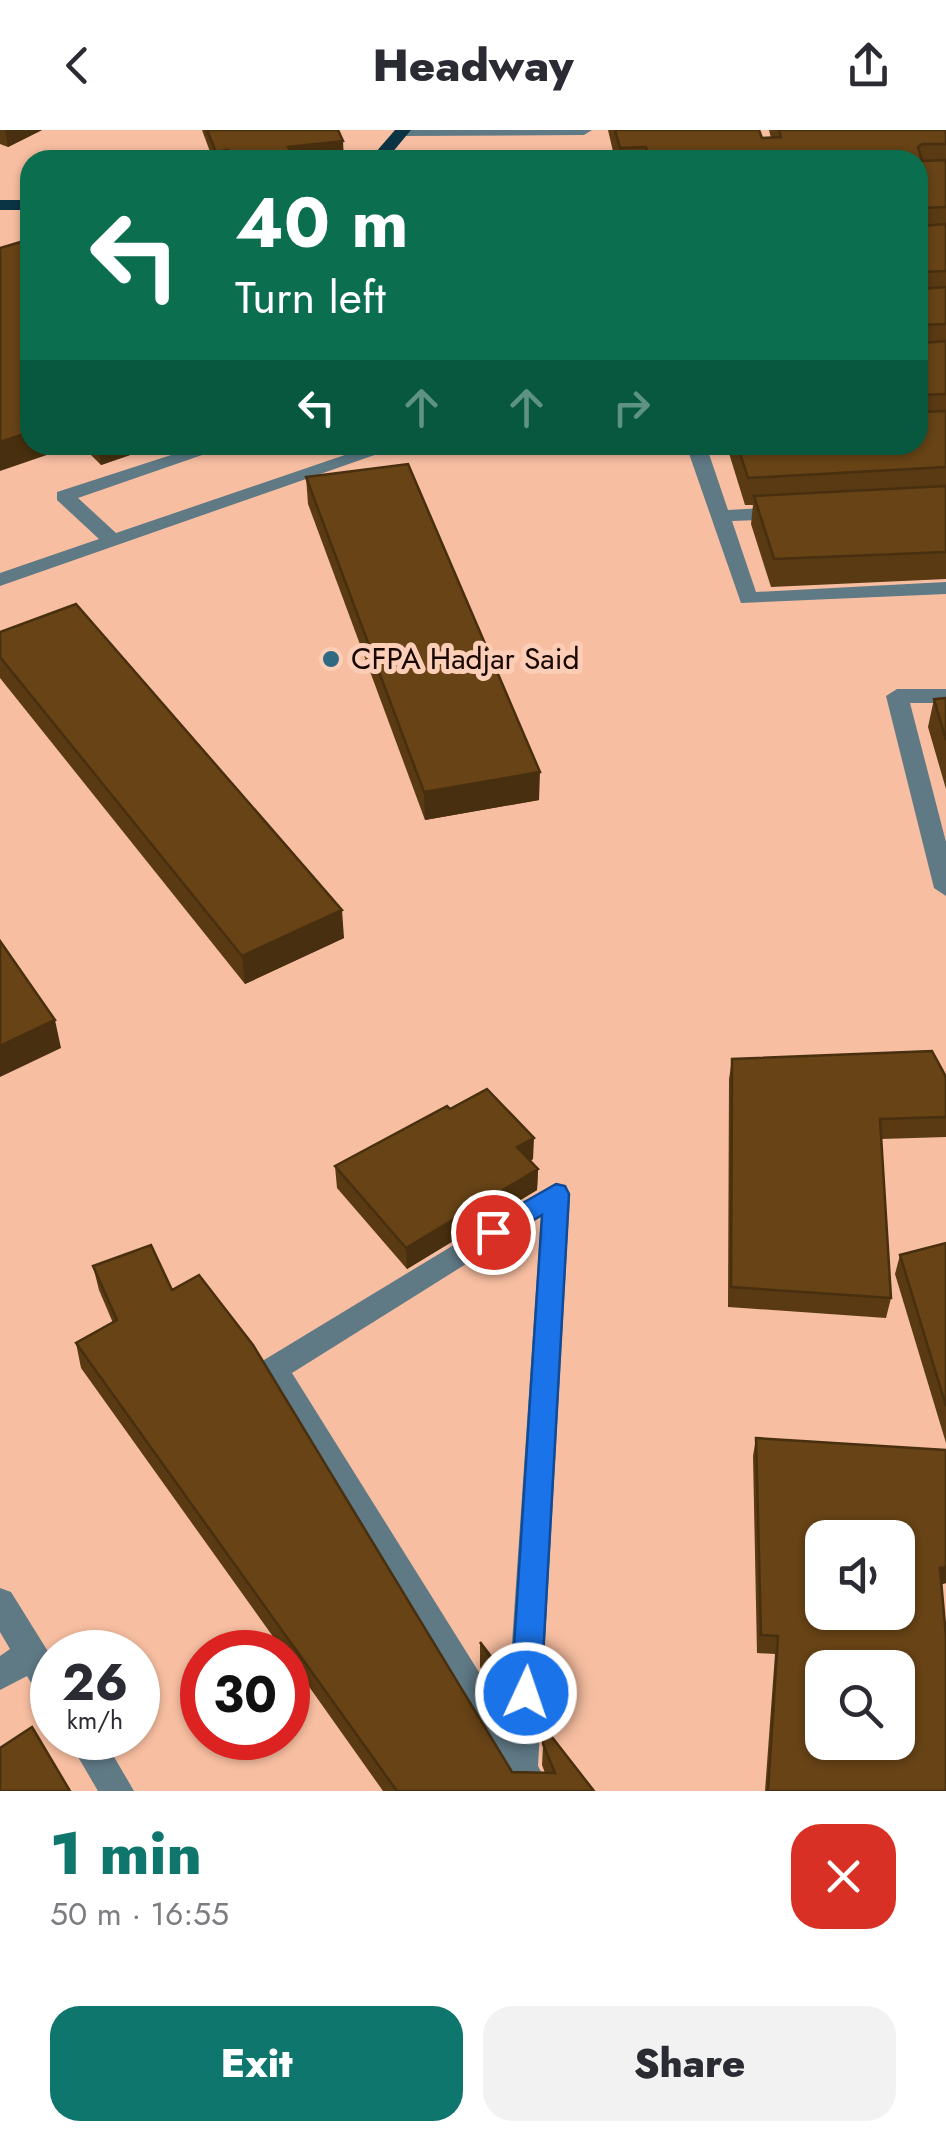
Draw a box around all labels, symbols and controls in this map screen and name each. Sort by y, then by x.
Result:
text: Headway [372,33,574,98]
icon: back [50,38,105,93]
icon: share [841,38,896,93]
text: 40 m [235,172,409,273]
icon: left [70,190,200,320]
text: Turn left [235,265,386,330]
icon: left [289,380,344,435]
icon: ahead [394,380,449,435]
icon: ahead [499,380,554,435]
icon: right [604,380,659,435]
place label: CFPA Hadjar Said [351,637,580,680]
marker: CFPA Hadjar Said [320,648,342,670]
pin [451,1190,536,1275]
icon: arrive [466,1205,521,1260]
map controls [805,1520,915,1760]
button: sound [805,1520,915,1630]
speed limit sign: 30 [180,1630,310,1760]
position arrow [474,1641,578,1745]
text: 26 [62,1646,128,1719]
button: search [805,1650,915,1760]
text: km/h [67,1702,123,1738]
text: 1 min [50,1810,202,1897]
button: close [791,1824,896,1929]
text: 50 m · 16:55 [50,1891,229,1937]
button: Exit [50,2006,463,2121]
button: Share [483,2006,896,2121]

